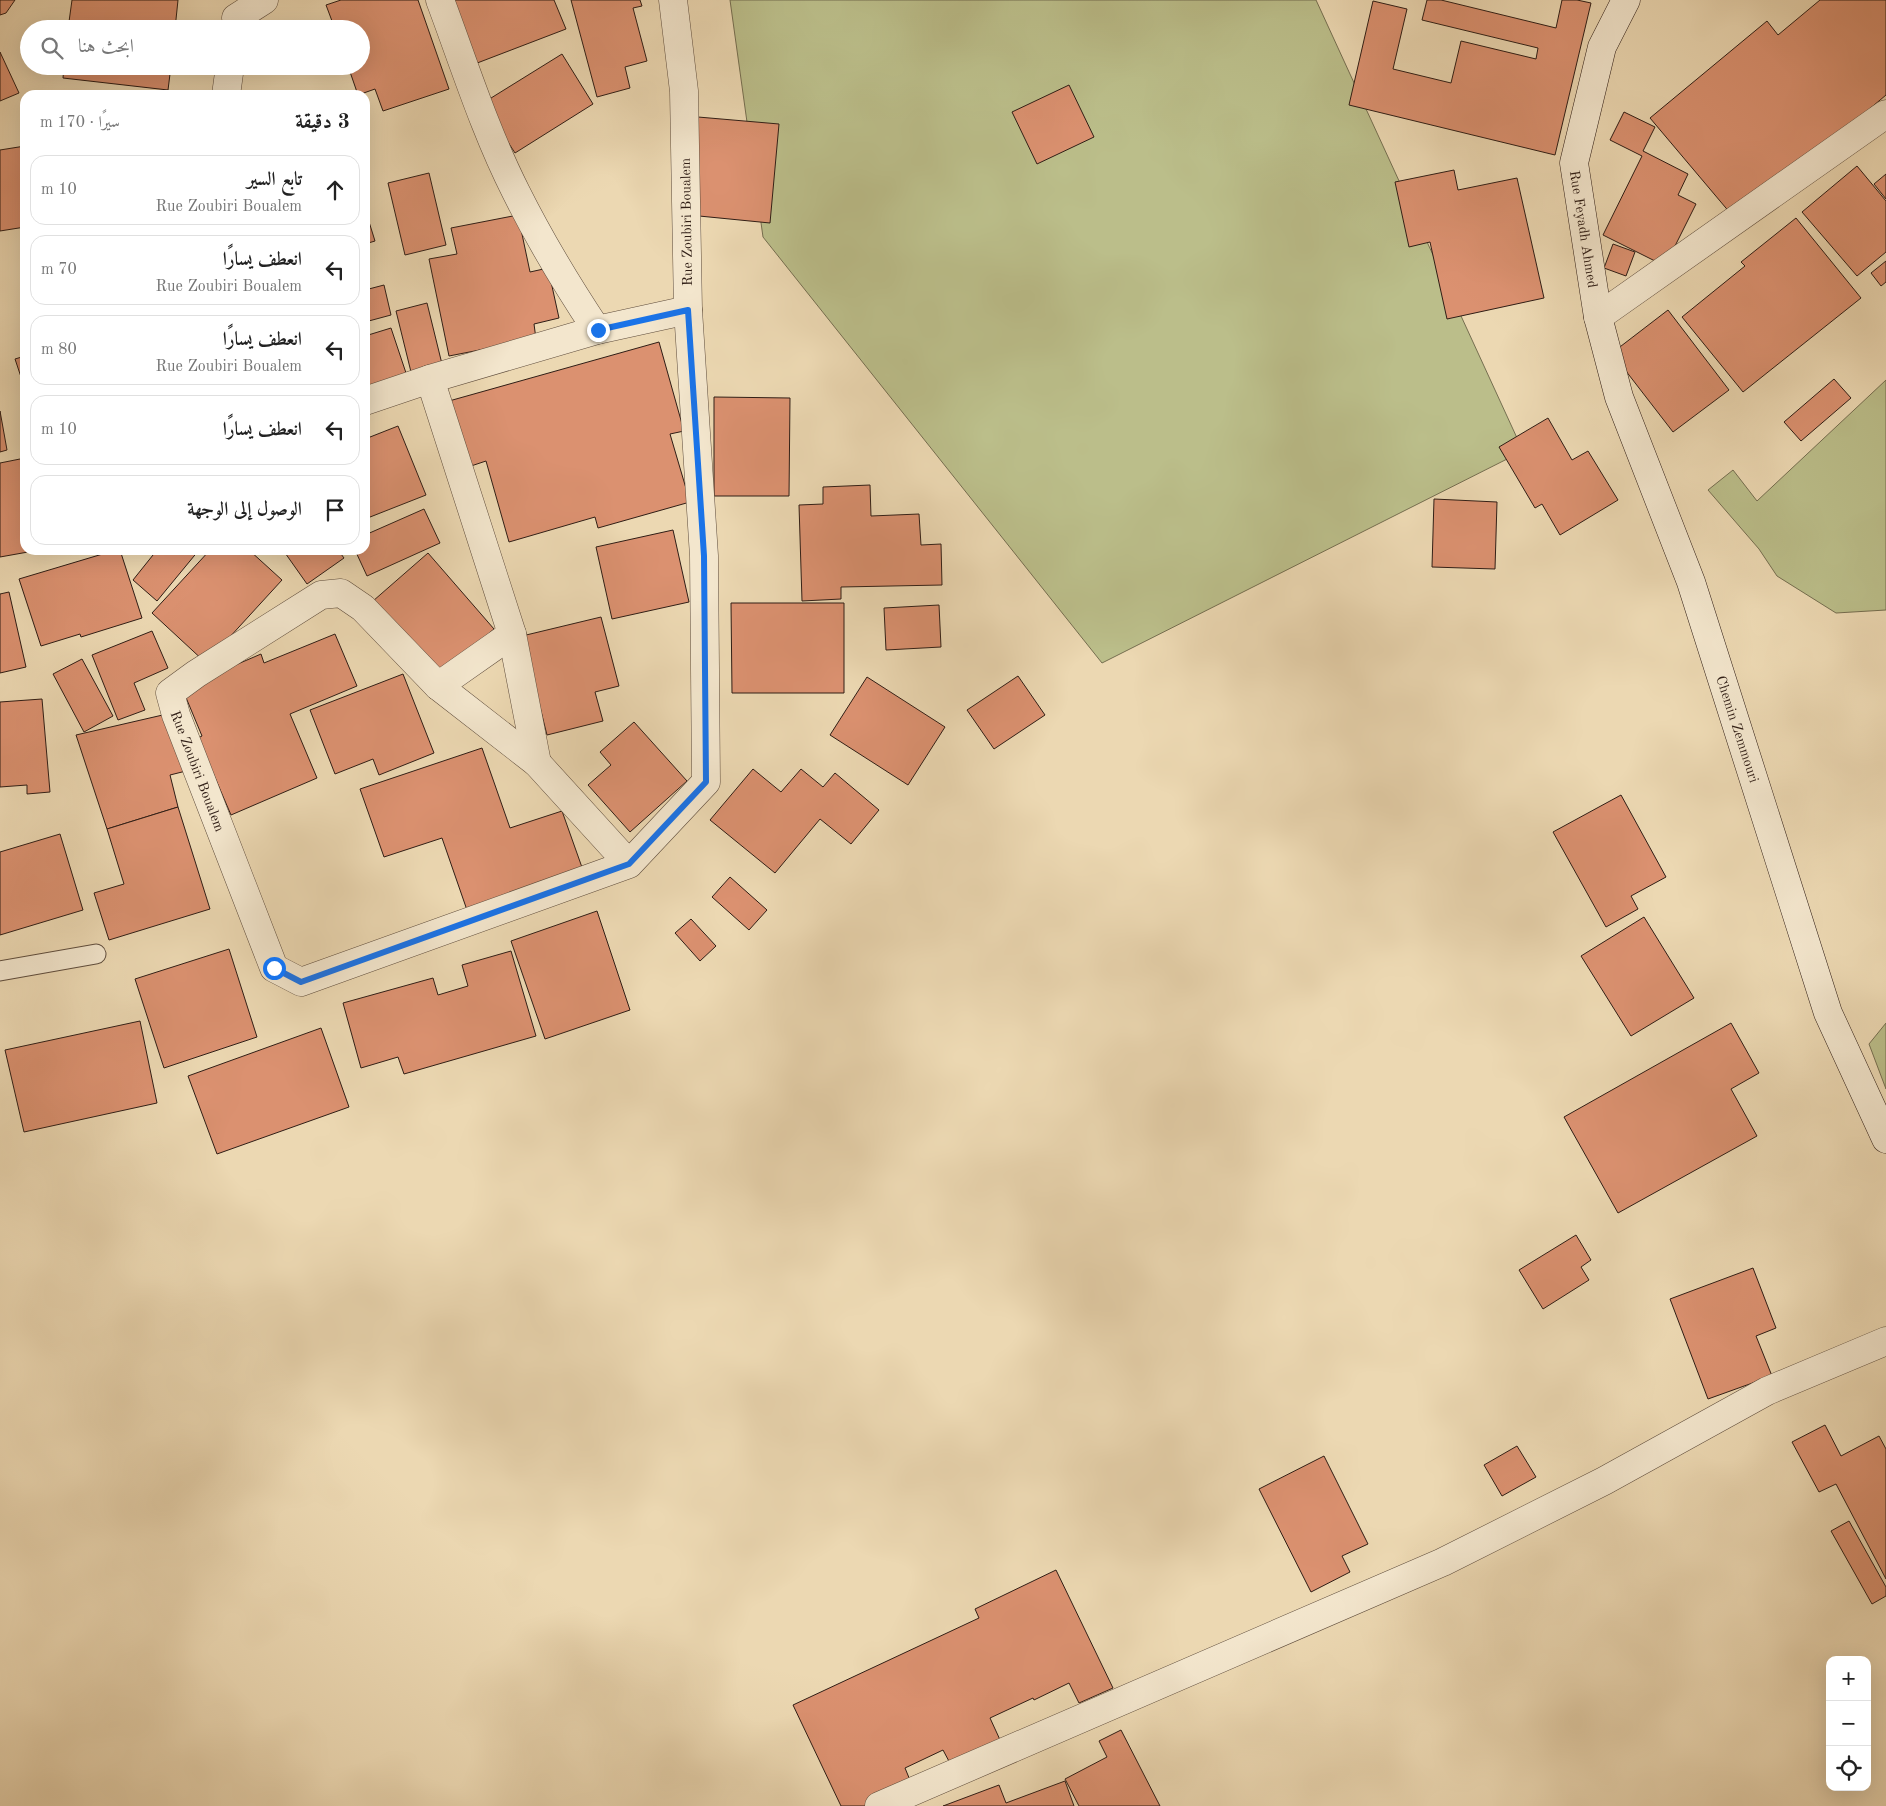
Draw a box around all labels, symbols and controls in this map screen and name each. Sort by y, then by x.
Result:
search box [20,20,370,75]
icon: search [38,34,66,62]
text: ابحث هنا [78,38,134,57]
text: 3 دقيقة [295,112,350,133]
text: سيرًا · 170 m [40,115,120,131]
street label: Rue Zoubiri Boualem [679,158,695,286]
street label: Rue Feyadh Ahmed [1567,169,1599,289]
text: تابع السير [247,171,302,190]
icon: ahead [321,176,349,204]
text: 10 m [41,182,77,198]
text: Rue Zoubiri Boualem [156,199,302,215]
text: انعطف يسارًا [223,251,302,270]
icon: left [321,256,349,284]
text: 70 m [41,262,77,278]
text: Rue Zoubiri Boualem [156,279,302,295]
route end [587,319,610,342]
text: انعطف يسارًا [223,331,302,350]
icon: left [321,336,349,364]
text: 80 m [41,342,77,358]
text: Rue Zoubiri Boualem [156,359,302,375]
icon: left [321,416,349,444]
text: انعطف يسارًا [223,421,302,440]
text: 10 m [41,422,77,438]
icon: arrive [321,496,349,524]
text: الوصول إلى الوجهة [187,501,302,520]
street label: Chemin Zemmouri [1713,674,1761,785]
street label: Rue Zoubiri Boualem [168,709,227,834]
route start [263,957,286,980]
map controls [1826,1656,1871,1791]
button: + [1826,1656,1871,1701]
button: − [1826,1701,1871,1746]
button: locate [1826,1746,1871,1791]

